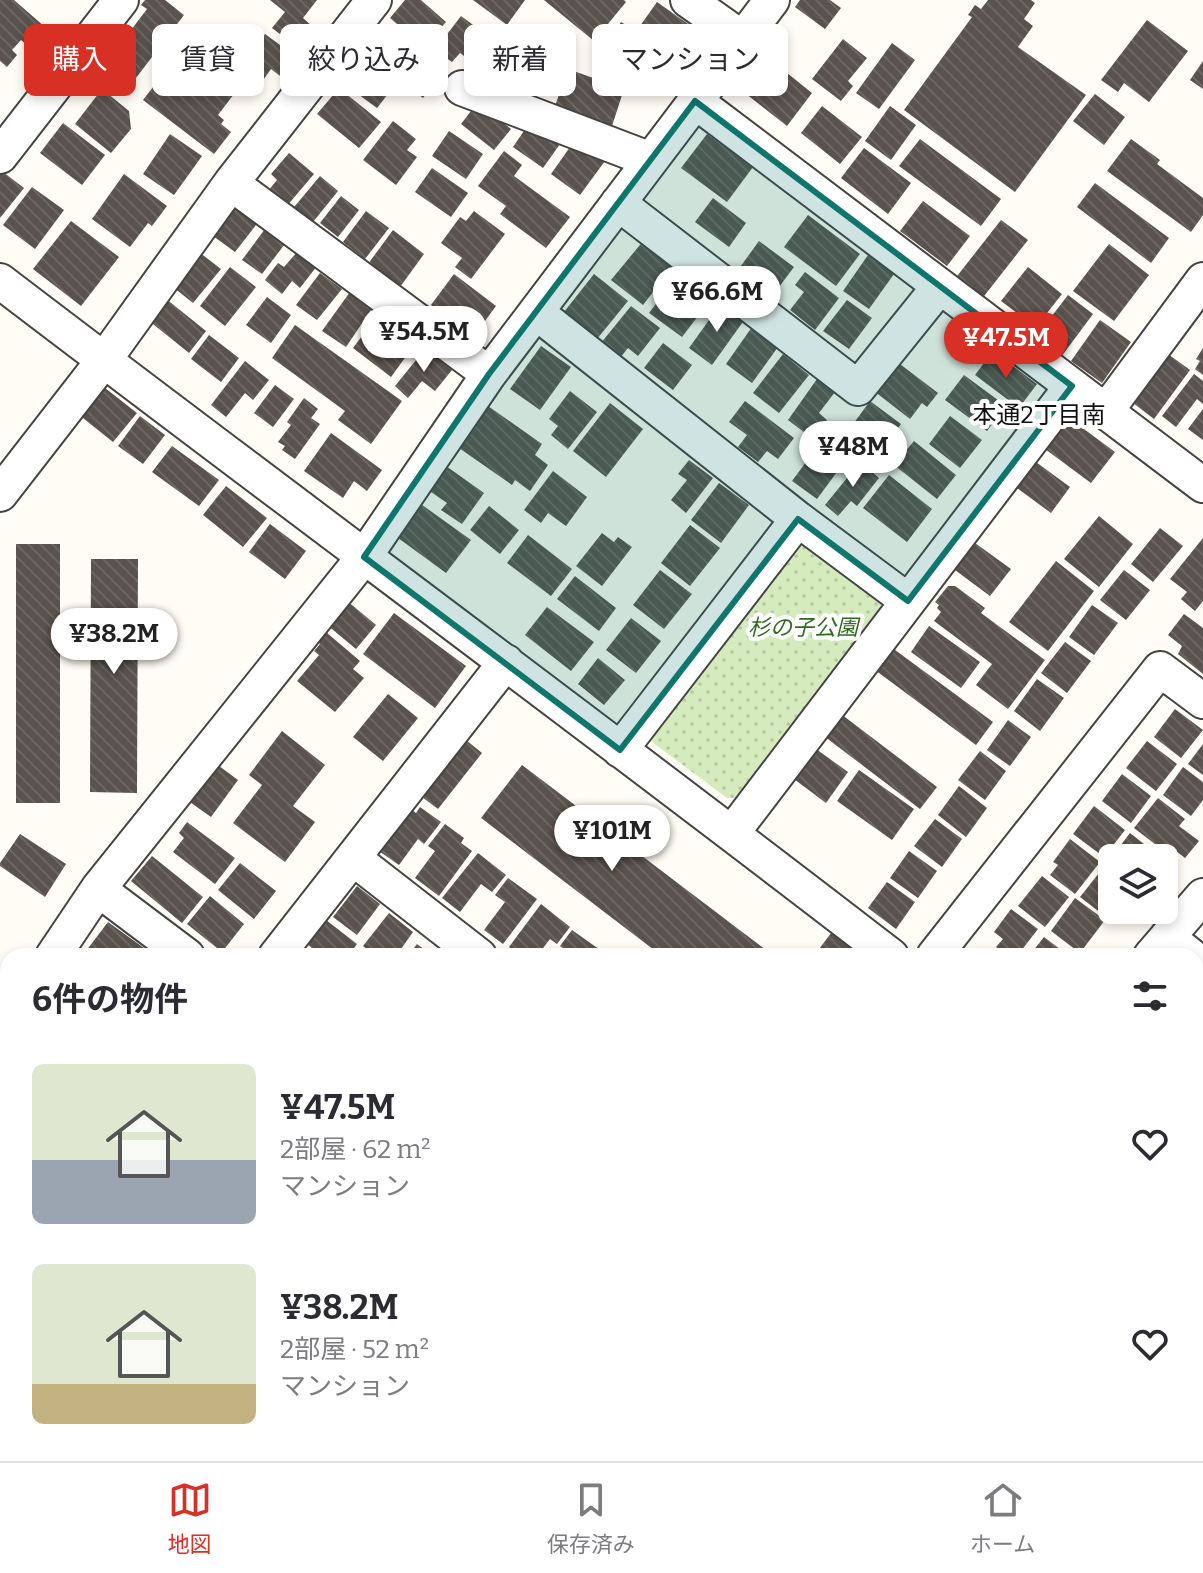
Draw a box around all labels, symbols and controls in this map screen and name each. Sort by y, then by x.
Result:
chip: 購入 [24,24,136,96]
chip: 賃貸 [152,24,264,96]
chip: 絞り込み [280,24,448,96]
chip: 新着 [464,24,576,96]
chip: マンション [592,24,788,96]
pin: ¥66.6M [652,266,782,334]
text: ¥66.6M [671,276,763,307]
pin: ¥54.5M [359,306,489,374]
pin: ¥47.5M [941,312,1071,380]
text: ¥54.5M [379,316,469,347]
text: ¥47.5M [962,322,1050,353]
district label: 本通2丁目南 [972,401,1106,429]
pin: ¥48M [806,421,900,489]
text: ¥48M [817,431,889,462]
pin: ¥38.2M [49,608,179,676]
park label: 杉の子公園 [748,614,861,641]
text: ¥38.2M [69,618,159,649]
pin: ¥101M [556,805,668,873]
text: ¥101M [572,815,652,846]
map controls [1098,844,1178,924]
button: layers [1098,844,1178,924]
icon: filters [1128,974,1172,1018]
text: 6件の物件 [32,979,188,1020]
text: ¥47.5M [280,1087,395,1128]
icon: home [96,1096,192,1192]
icon: heart [1128,1122,1172,1166]
text: 2部屋 · 62 m² [280,1134,430,1165]
text: マンション [280,1171,410,1202]
text: ¥38.2M [280,1287,398,1328]
icon: home [96,1296,192,1392]
icon: heart [1128,1322,1172,1366]
text: 2部屋 · 52 m² [280,1334,429,1365]
text: マンション [280,1371,410,1402]
tab: 地図 [168,1478,212,1558]
tab: 保存済み [547,1478,635,1558]
tab: ホーム [970,1478,1035,1558]

